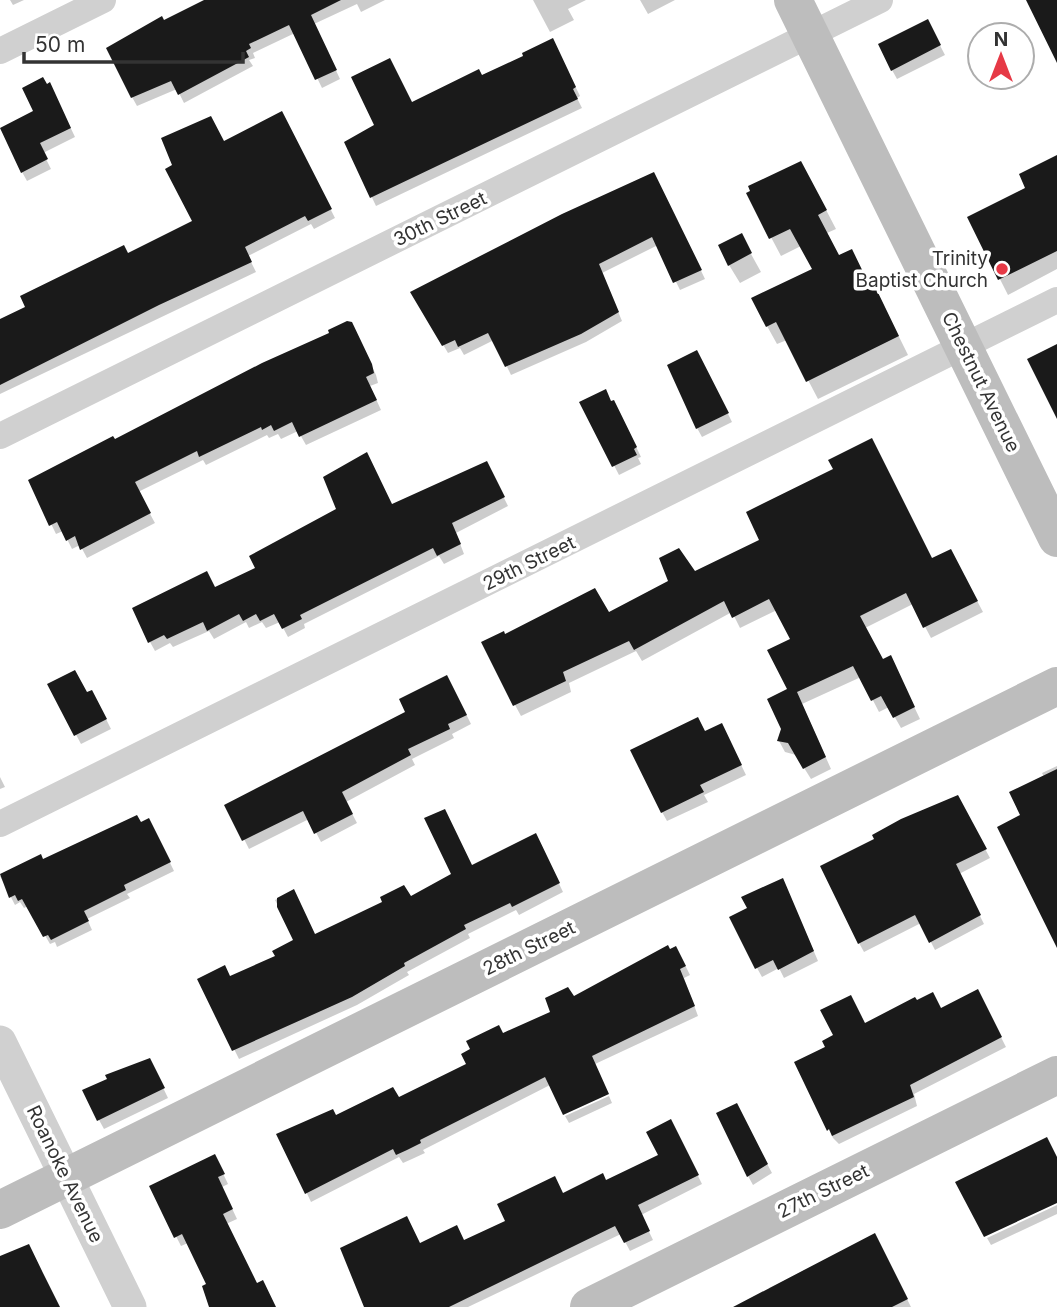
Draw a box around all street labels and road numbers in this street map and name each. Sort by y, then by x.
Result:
street label: 30th Street [390,187,490,251]
street label: Chestnut Avenue [937,308,1025,456]
street label: 29th Street [479,531,579,595]
street label: 28th Street [479,916,579,980]
street label: Roanoke Avenue [22,1102,108,1246]
street label: 27th Street [774,1159,872,1223]

